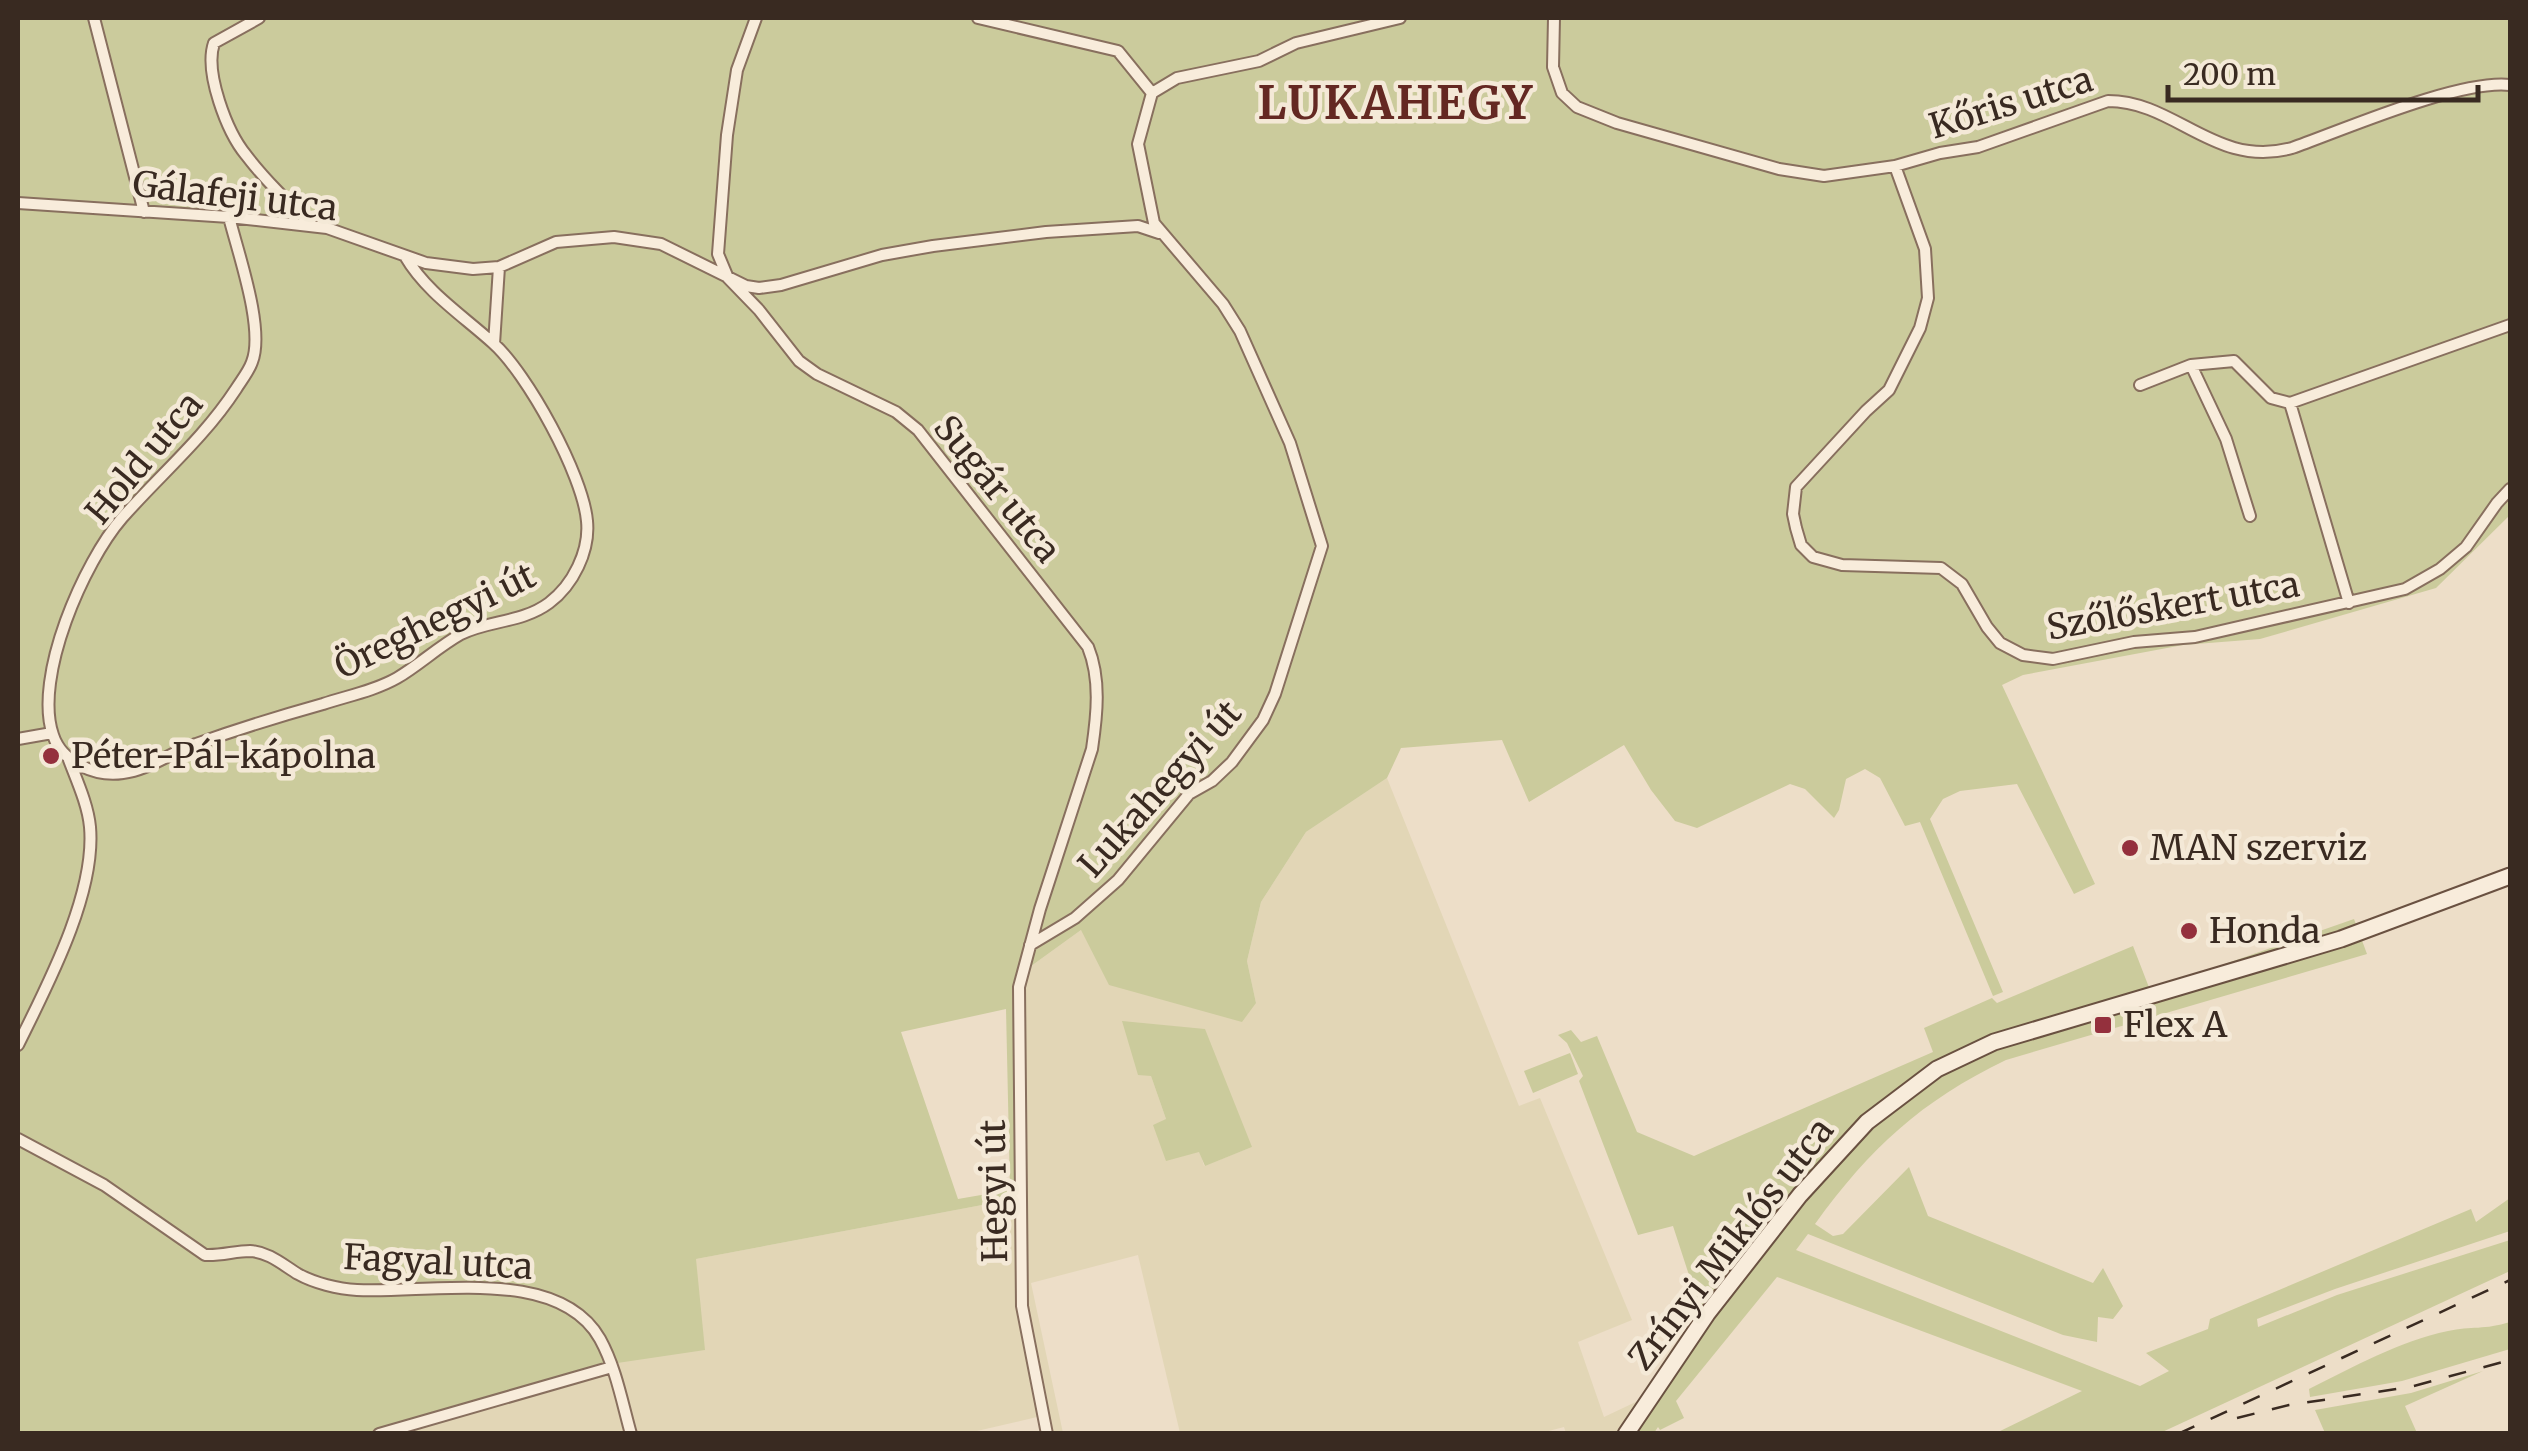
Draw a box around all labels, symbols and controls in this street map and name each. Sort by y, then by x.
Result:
scale bar [2168,40,2478,102]
text: 200 m [2183,55,2276,93]
street label: Kőris utca [1924,57,2098,149]
district label: LUKAHEGY [1258,75,1534,131]
street label: Gálafeji utca [130,162,340,230]
street label: Hold utca [76,383,212,533]
street label: Sugár utca [924,407,1070,571]
street label: Öreghegyi út [327,553,543,689]
street label: Szőlőskert utca [2043,562,2303,650]
street label: Lukahegyi út [1069,691,1251,886]
place label: Péter-Pál-kápolna [71,734,376,778]
marker: Péter-Pál-kápolna [40,745,62,767]
place label: MAN szerviz [2150,826,2367,870]
marker: MAN szerviz [2119,837,2141,859]
place label: Honda [2209,909,2320,953]
marker: Honda [2178,920,2200,942]
place label: Flex A [2123,1003,2228,1047]
marker: Flex A [2092,1014,2114,1036]
street label: Zrínyi Miklós utca [1619,1109,1843,1379]
street label: Hegyi út [971,1119,1017,1263]
street label: Fagyal utca [342,1235,534,1289]

